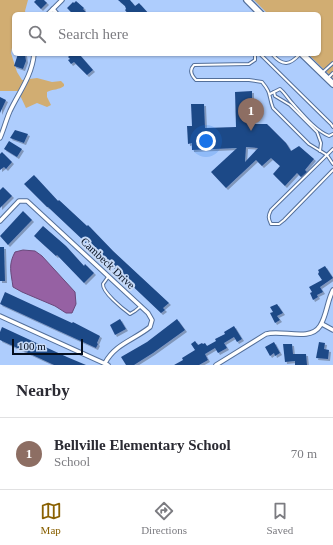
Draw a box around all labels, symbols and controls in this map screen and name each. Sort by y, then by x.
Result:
search box [12,12,321,56]
icon: search [26,23,48,45]
text: Search here [58,26,128,42]
pin: 1 [238,98,264,131]
your location [196,131,216,151]
street label: Cambeck Drive [79,235,138,291]
scale bar [12,337,83,356]
text: 100 m [18,340,46,352]
text: Nearby [16,381,70,400]
text: Bellville Elementary School [54,437,231,453]
text: 1 [26,446,32,461]
text: 70 m [291,446,317,461]
text: School [54,454,90,469]
tab: Map [40,500,62,536]
tab: Directions [141,500,187,536]
tab: Saved [266,500,293,536]

